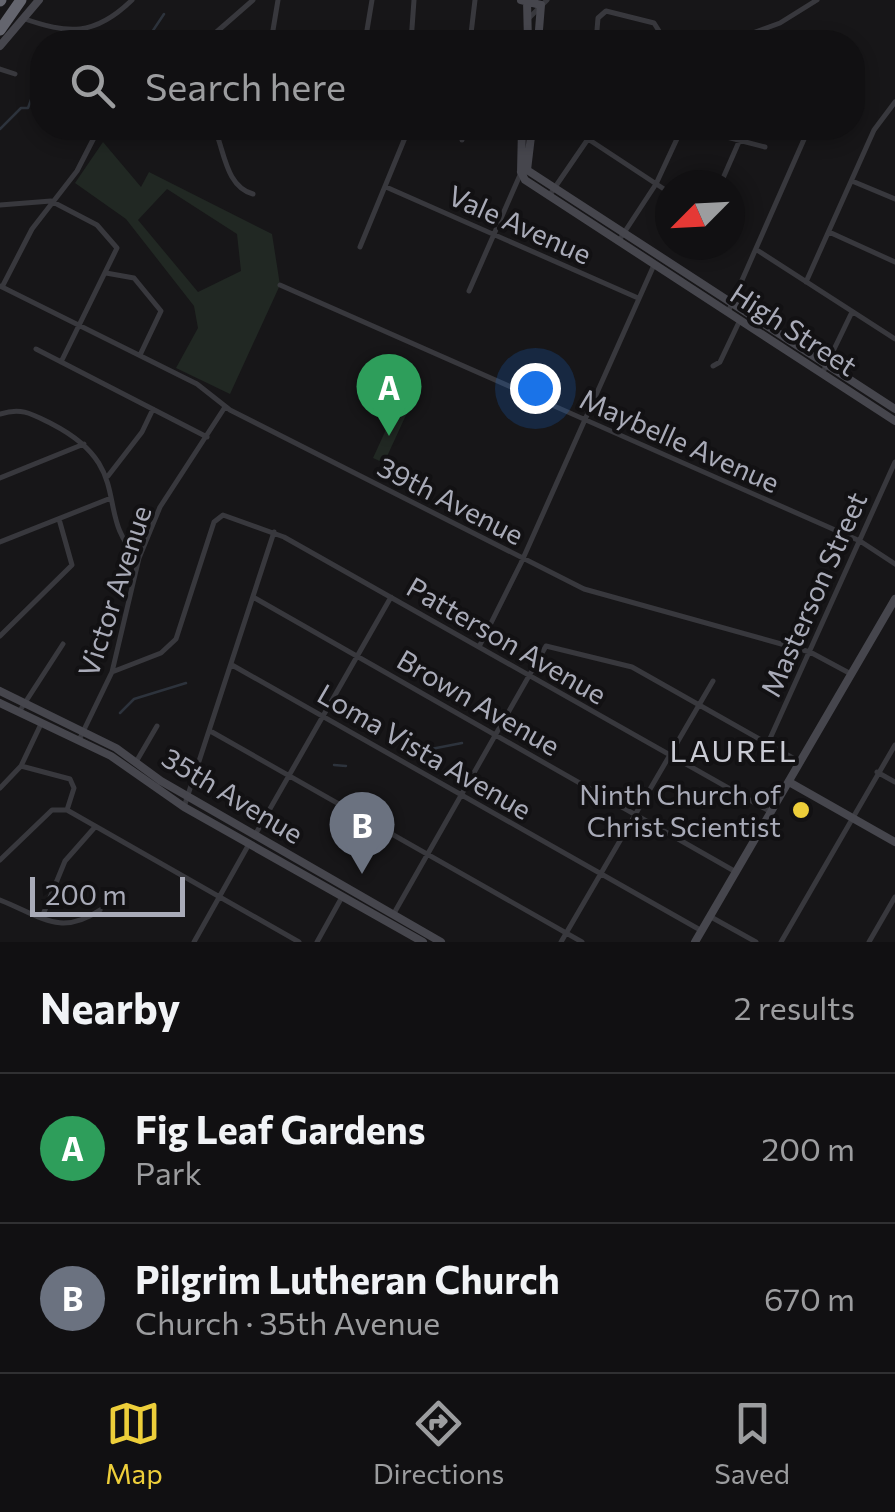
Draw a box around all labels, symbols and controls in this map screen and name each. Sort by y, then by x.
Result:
search box [30,30,865,140]
icon: search [65,58,120,113]
text: Search here [145,62,346,109]
north arrow [655,170,745,260]
street label: Vale Avenue [443,177,597,271]
street label: High Street [724,276,864,382]
pin: A [356,354,422,436]
your location [510,363,561,414]
street label: Maybelle Avenue [575,381,785,499]
street label: 39th Avenue [372,449,530,551]
street label: Masterson Street [753,486,873,702]
street label: Victor Avenue [70,501,158,681]
street label: Patterson Avenue [401,569,613,711]
street label: Brown Avenue [392,642,566,762]
street label: Loma Vista Avenue [312,676,538,826]
district label: LAUREL [670,731,798,768]
street label: 35th Avenue [156,740,310,850]
place label: Ninth Church of Christ Scientist [579,777,781,843]
pin: B [330,792,394,874]
marker: Ninth Church of Christ Scientist [790,799,812,821]
scale bar [30,872,185,916]
text: 200 m [45,877,127,911]
text: Nearby [40,981,180,1033]
text: 2 results [734,987,855,1027]
text: Fig Leaf Gardens [135,1105,425,1152]
text: A [61,1128,84,1168]
text: 200 m [762,1128,855,1168]
text: Park [135,1152,202,1192]
text: Pilgrim Lutheran Church [135,1255,560,1302]
text: B [62,1278,83,1318]
text: 670 m [764,1278,855,1318]
text: Church · 35th Avenue [135,1302,440,1342]
tab: Map [105,1396,163,1490]
tab: Directions [373,1396,504,1490]
tab: Saved [714,1396,790,1490]

